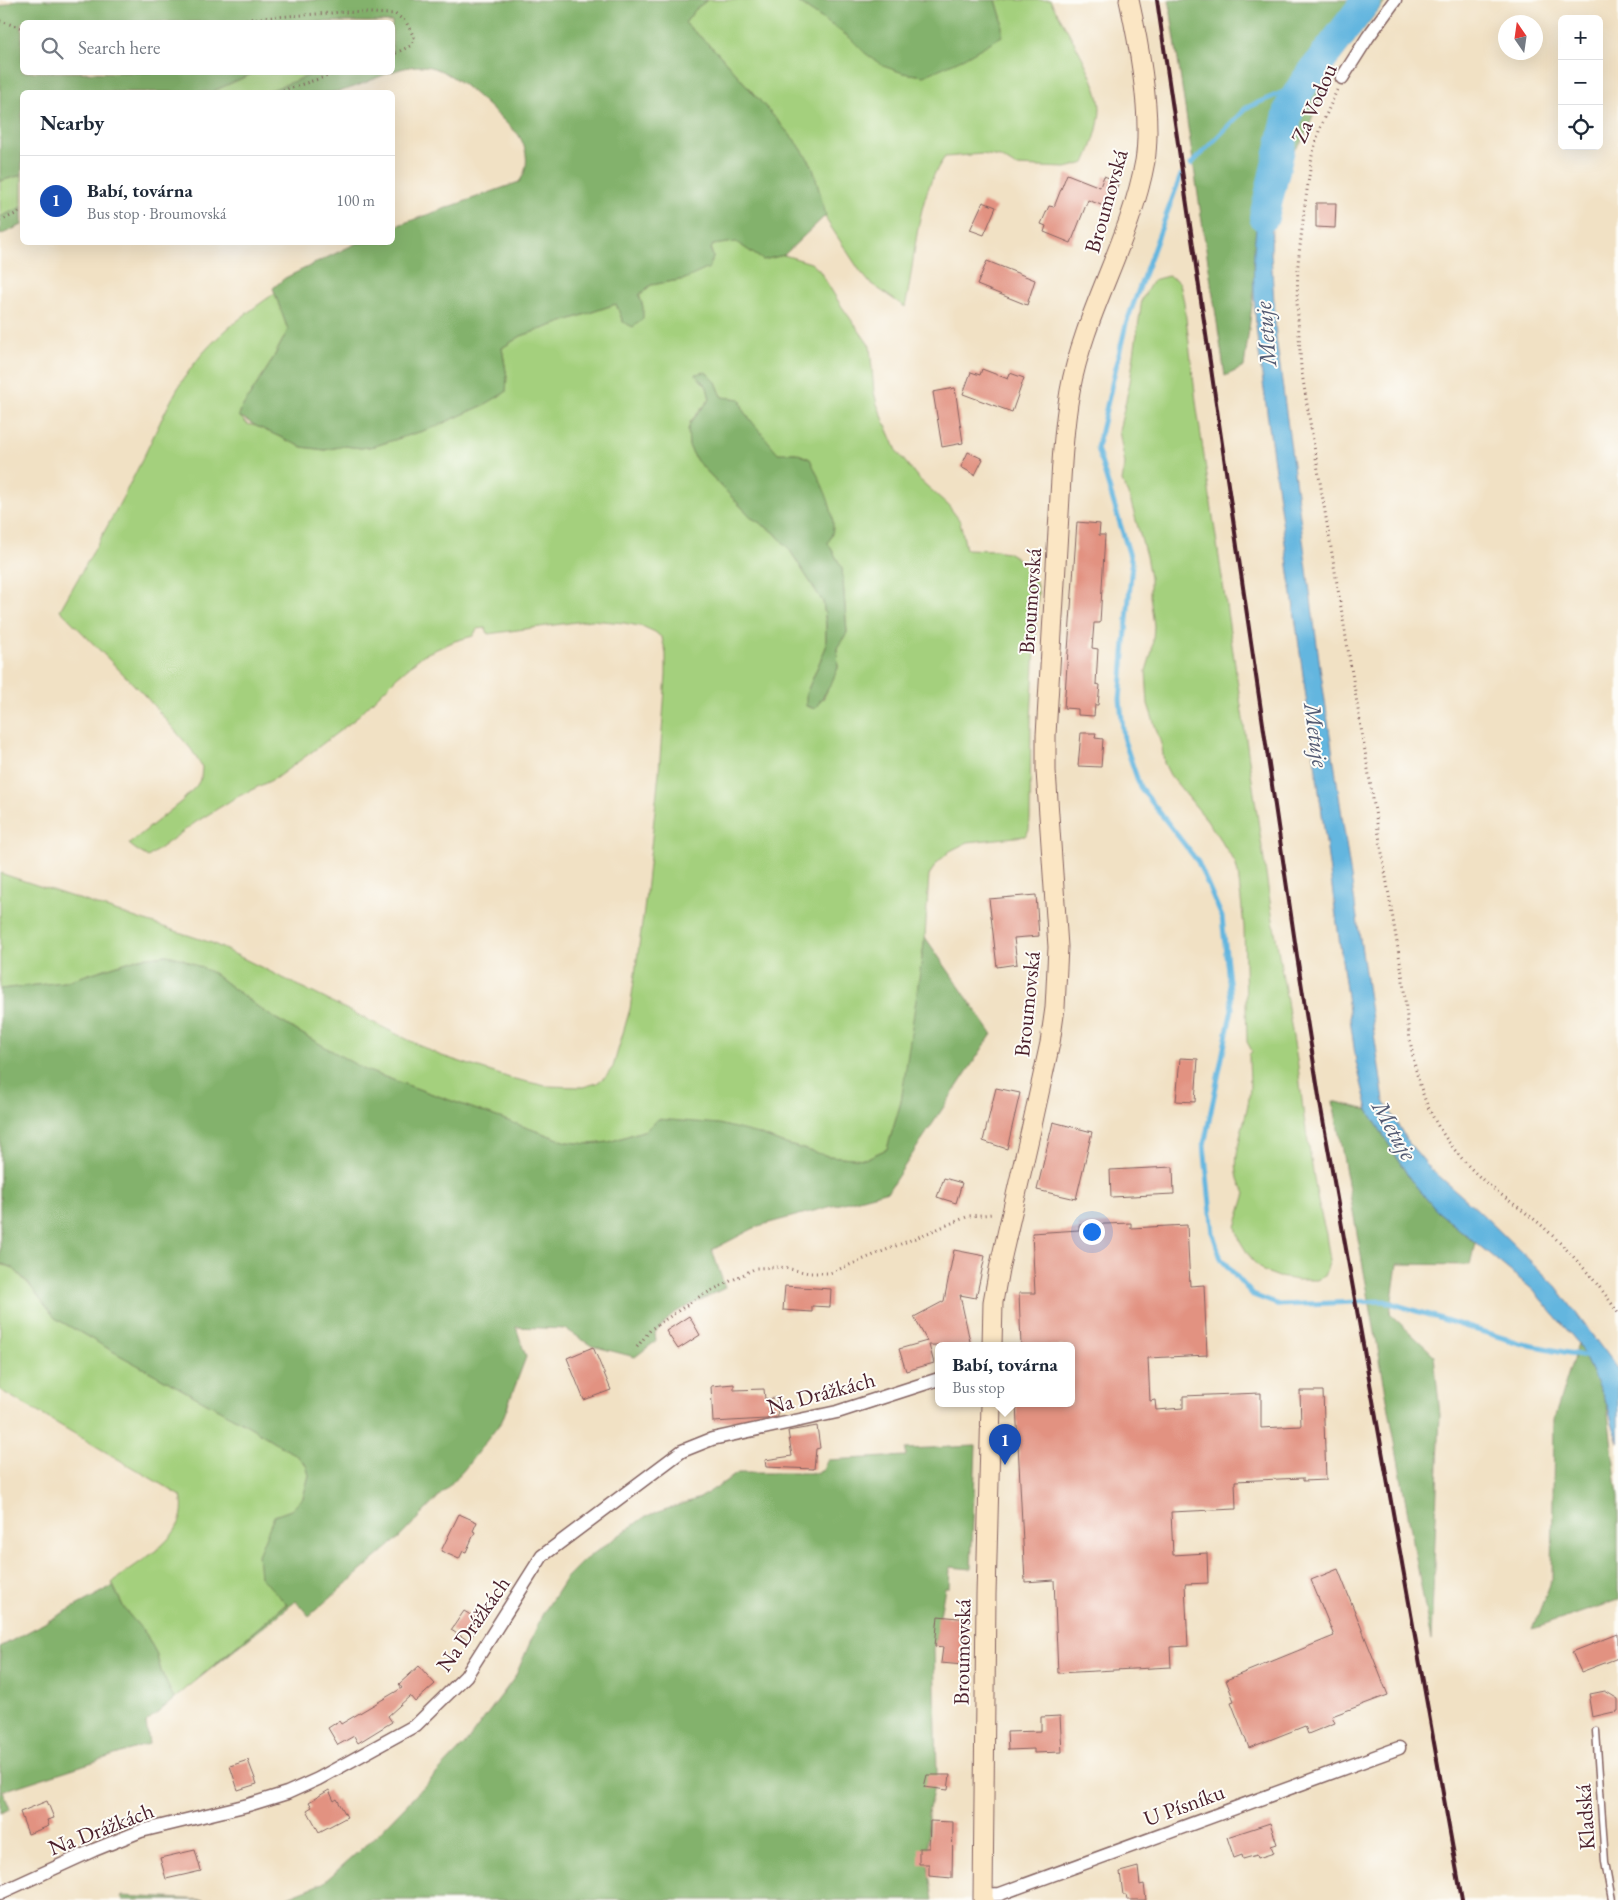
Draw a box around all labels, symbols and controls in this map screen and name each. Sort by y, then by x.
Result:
north arrow [1498,15,1543,60]
map controls [1558,15,1603,150]
button: + [1558,15,1603,60]
search box [20,20,395,75]
icon: search [38,34,66,62]
text: Search here [78,35,160,60]
street label: Za Vodou [1284,59,1344,147]
button: − [1558,60,1603,105]
button: locate [1558,105,1603,150]
text: Nearby [40,109,104,136]
street label: Broumovská [1077,146,1135,256]
text: Babí, továrna [87,178,193,203]
text: 1 [52,190,60,211]
text: 100 m [336,190,375,211]
text: Bus stop · Broumovská [87,203,227,224]
water label: Metuje [1247,299,1283,370]
street label: Broumovská [1012,547,1048,655]
water label: Metuje [1297,699,1337,770]
street label: Broumovská [1007,949,1047,1058]
water label: Metuje [1364,1092,1425,1167]
your location [1079,1219,1105,1245]
popup [935,1342,1075,1407]
text: Babí, továrna [952,1352,1058,1377]
street label: Na Drážkách [764,1365,878,1421]
text: Bus stop [952,1377,1005,1398]
pin: 1 [989,1424,1021,1465]
street label: Na Drážkách [429,1570,517,1678]
street label: Broumovská [947,1598,977,1705]
street label: U Písníku [1139,1777,1229,1833]
street label: Kladská [1568,1783,1602,1851]
street label: Na Drážkách [44,1796,158,1862]

